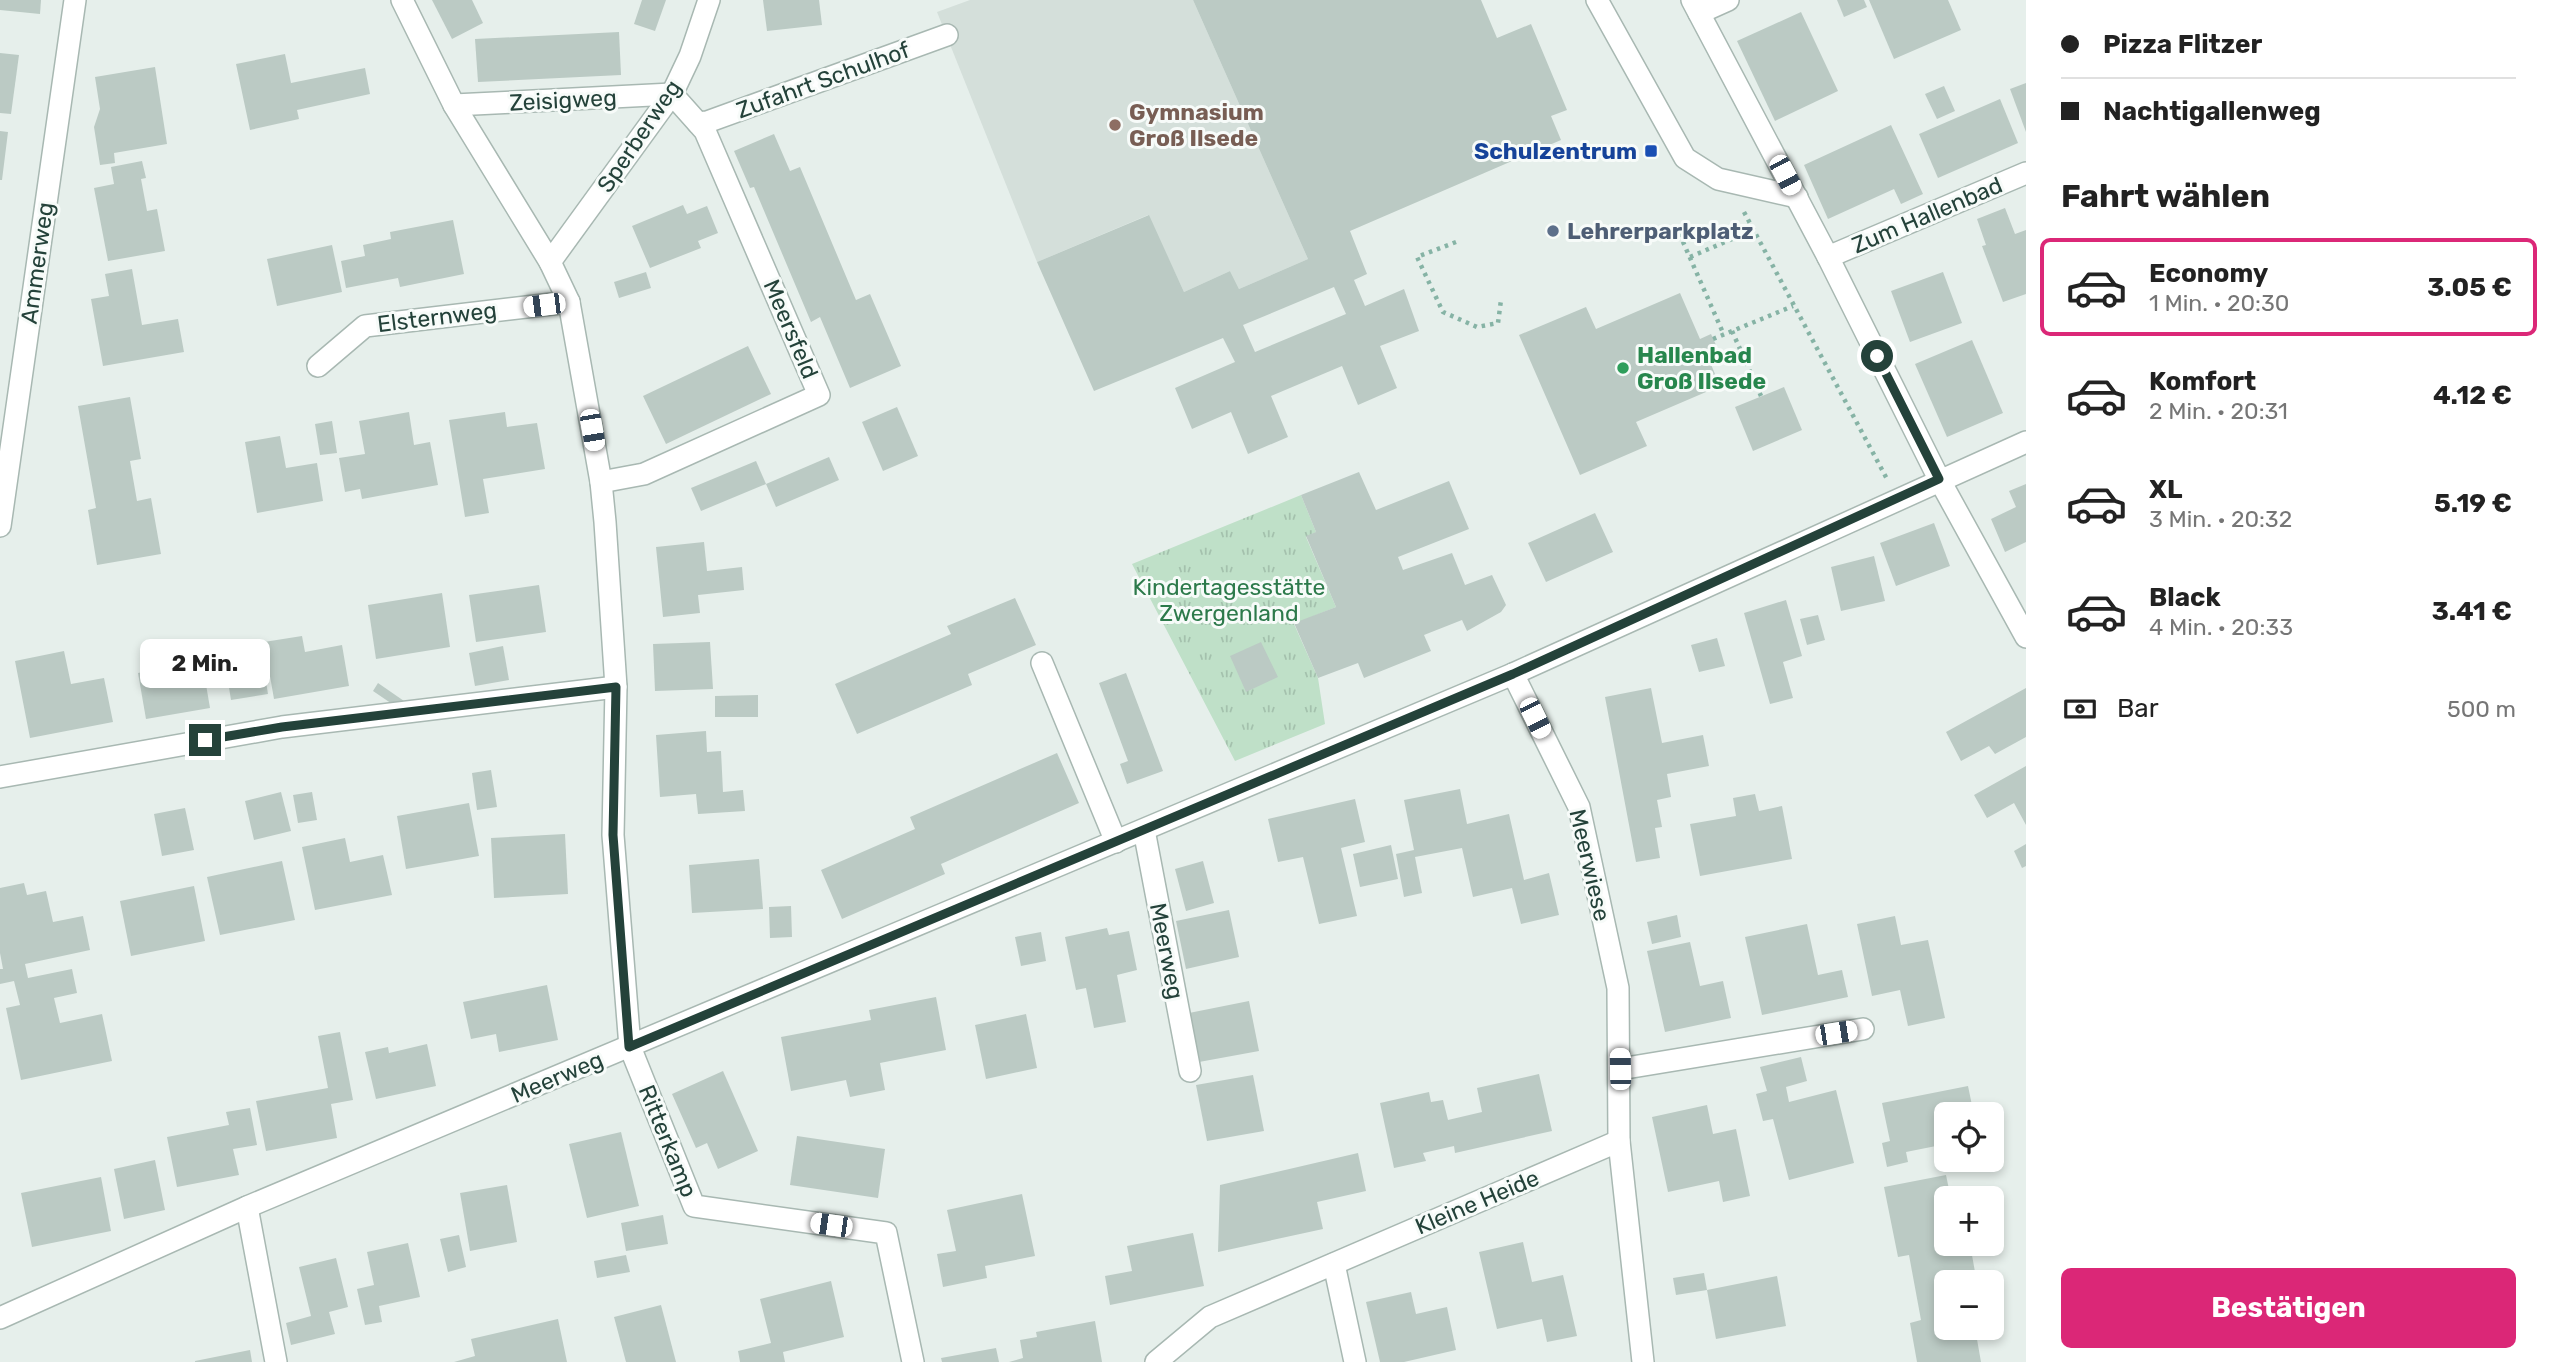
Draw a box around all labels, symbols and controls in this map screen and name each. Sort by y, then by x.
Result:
text: Pizza Flitzer [2103,29,2262,60]
street label: Zufahrt Schulhof [733,36,914,124]
street label: Sperberweg [591,74,687,198]
street label: Zeisigweg [509,83,617,117]
text: Nachtigallenweg [2103,96,2321,127]
place label: Gymnasium Groß Ilsede [1129,98,1264,152]
marker: Gymnasium Groß Ilsede [1107,117,1123,133]
place label: Schulzentrum [1474,137,1637,165]
marker: Schulzentrum [1643,143,1659,159]
car [1766,152,1805,198]
street label: Zum Hallenbad [1848,171,2006,259]
text: Fahrt wählen [2061,177,2270,215]
street label: Ammerweg [15,200,59,326]
place label: Lehrerparkplatz [1567,217,1754,245]
marker: Lehrerparkplatz [1545,223,1561,239]
icon: car [2065,256,2128,319]
text: Economy [2149,258,2268,289]
text: 3.05 € [2427,272,2512,303]
street label: Meersfeld [758,275,824,383]
text: 1 Min. · 20:30 [2149,289,2289,317]
car [522,292,567,318]
street label: Elsternweg [376,296,498,338]
route start [1861,340,1893,372]
place label: Hallenbad Groß Ilsede [1637,341,1766,395]
marker: Hallenbad Groß Ilsede [1615,360,1631,376]
icon: car [2065,364,2128,427]
text: Komfort [2149,366,2256,397]
text: 4.12 € [2433,380,2512,411]
text: 2 Min. · 20:31 [2149,397,2288,425]
car [579,407,606,453]
icon: car [2065,472,2128,535]
text: XL [2149,474,2182,505]
text: 5.19 € [2434,488,2512,519]
text: 3 Min. · 20:32 [2149,505,2292,533]
park label: Kindertagesstätte Zwergenland [1133,573,1325,627]
icon: car [2065,580,2128,643]
text: Black [2149,582,2221,613]
text: 3.41 € [2432,596,2512,627]
text: 4 Min. · 20:33 [2149,613,2293,641]
callout: 2 Min. [140,638,270,688]
text: 2 Min. [172,649,238,677]
icon: cash [2061,690,2099,728]
text: Bar [2117,693,2159,724]
car [1517,695,1554,741]
text: 500 m [2447,695,2516,723]
route end [189,724,221,756]
street label: Meerwiese [1564,806,1616,924]
street label: Meerweg [1144,900,1190,1002]
car [1814,1019,1859,1047]
street label: Meerweg [507,1045,607,1109]
car [1610,1048,1631,1090]
street label: Ritterkamp [633,1081,703,1201]
map controls [1934,1102,2004,1340]
button: locate [1934,1102,2004,1172]
street label: Kleine Heide [1411,1163,1543,1241]
button: + [1934,1186,2004,1256]
car [809,1212,854,1238]
button: Bestätigen [2061,1268,2516,1348]
button: − [1934,1270,2004,1340]

